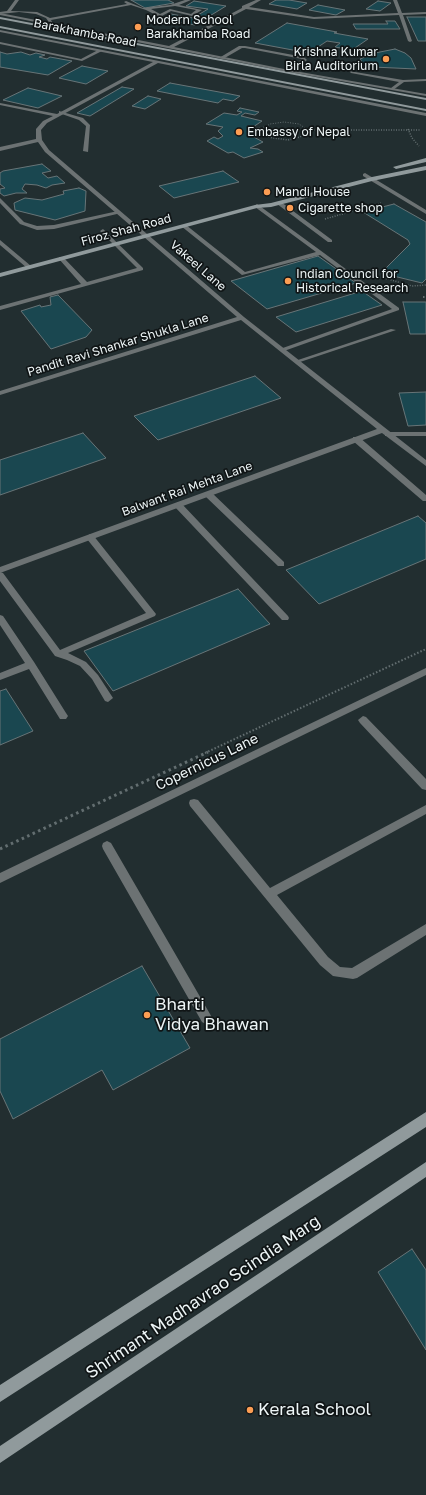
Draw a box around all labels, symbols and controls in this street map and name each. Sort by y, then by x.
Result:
place label: Modern School Barakhamba Road [146,13,250,41]
street label: Barakhamba Road [32,16,138,50]
marker: Modern School Barakhamba Road [133,22,143,32]
place label: Krishna Kumar Birla Auditorium [285,45,378,73]
marker: Krishna Kumar Birla Auditorium [381,54,391,64]
place label: Embassy of Nepal [247,125,350,139]
marker: Embassy of Nepal [234,127,244,137]
place label: Mandi House [275,185,350,199]
marker: Mandi House [262,187,272,197]
place label: Cigarette shop [298,201,383,215]
marker: Cigarette shop [285,203,295,213]
street label: Firoz Shah Road [79,211,173,249]
street label: Vakeel Lane [167,238,229,294]
place label: Indian Council for Historical Research [296,267,408,295]
marker: Indian Council for Historical Research [283,276,293,286]
street label: Pandit Ravi Shankar Shukla Lane [26,310,210,380]
street label: Balwant Rai Mehta Lane [120,459,254,519]
street label: Copernicus Lane [153,730,261,794]
place label: Bharti Vidya Bhawan [155,995,269,1035]
marker: Bharti Vidya Bhawan [142,1010,152,1020]
street label: Shrimant Madhavrao Scindia Marg [82,1211,324,1383]
place label: Kerala School [258,1400,371,1420]
marker: Kerala School [245,1405,255,1415]

